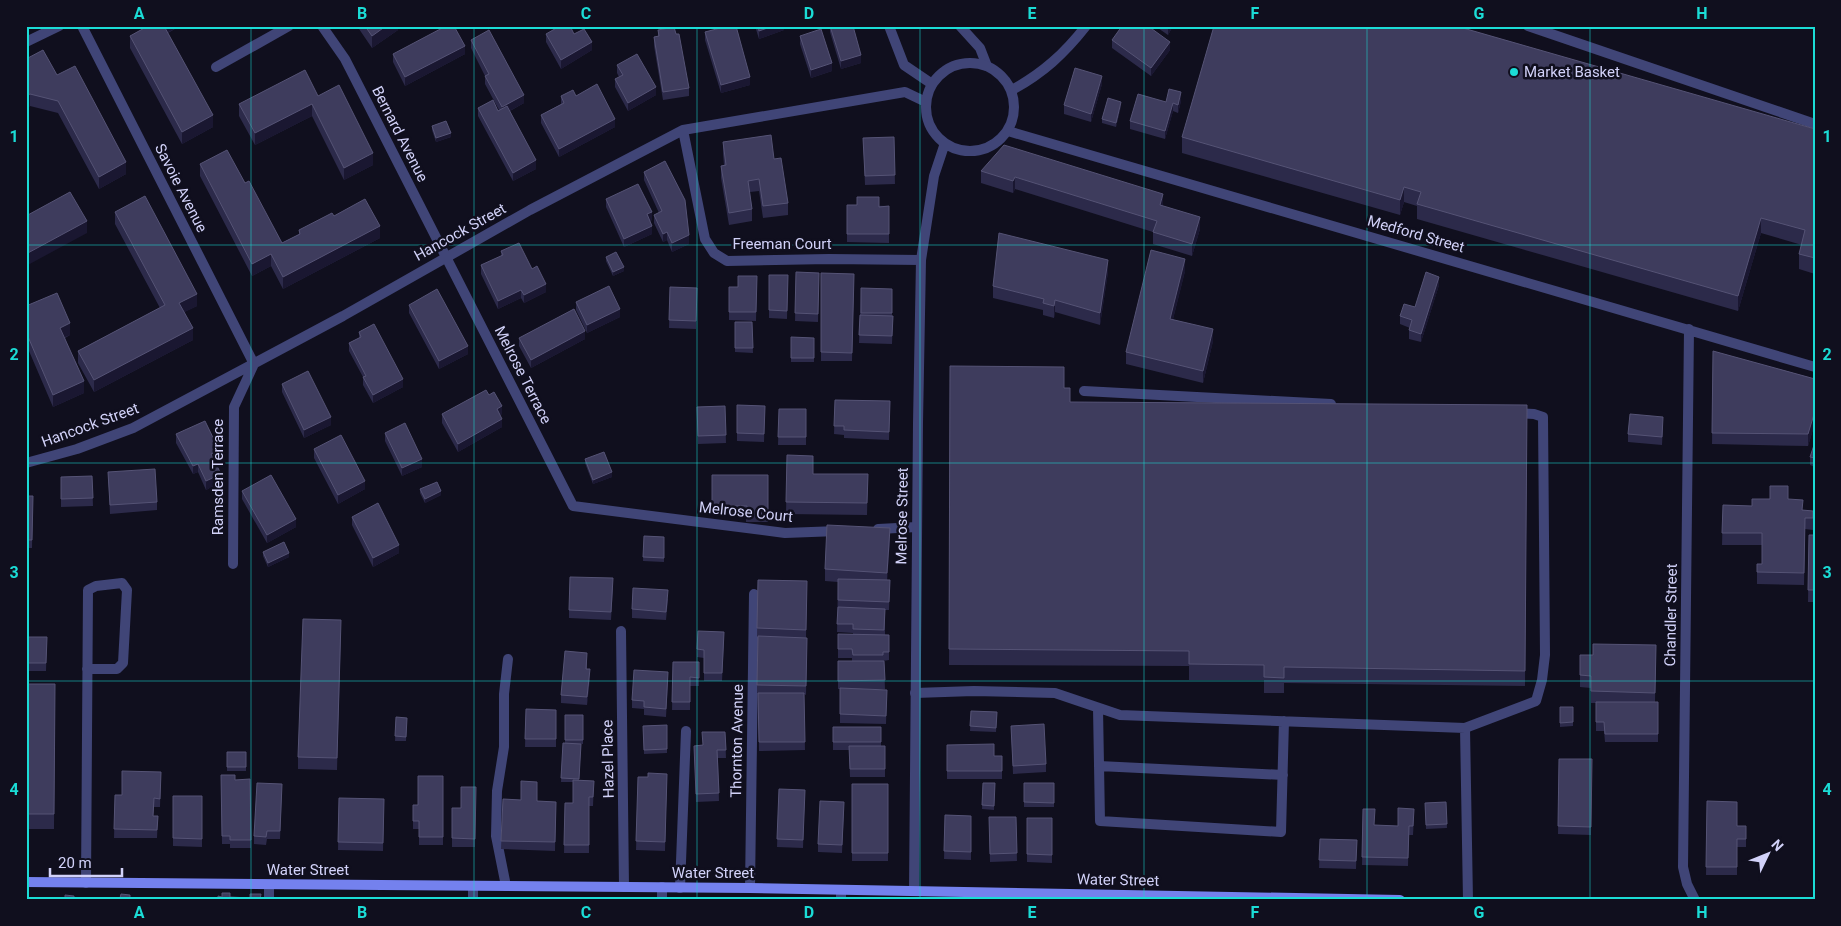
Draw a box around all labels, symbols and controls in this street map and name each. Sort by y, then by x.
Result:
text: A [134,4,145,23]
text: B [357,4,367,23]
text: C [581,4,591,23]
text: D [804,4,814,23]
text: E [1028,4,1037,23]
text: F [1251,4,1260,23]
text: G [1474,4,1485,23]
text: H [1696,4,1708,23]
place label: Market Basket [1524,63,1620,81]
marker: Market Basket [1508,66,1520,78]
street label: Bernard Avenue [368,83,432,185]
text: 1 [9,127,19,146]
text: 1 [1822,127,1832,146]
street label: Savoie Avenue [151,141,211,235]
street label: Hancock Street [411,199,509,265]
street label: Medford Street [1365,212,1467,256]
street label: Freeman Court [732,235,832,253]
street label: Melrose Terrace [491,323,555,427]
text: 2 [9,345,19,364]
text: 2 [1822,345,1832,364]
street label: Hancock Street [39,399,141,451]
street label: Ramsden Terrace [209,419,227,535]
street label: Melrose Street [892,467,912,565]
street label: Melrose Court [698,498,794,526]
text: 3 [9,563,19,582]
street label: Chandler Street [1661,563,1681,667]
text: 3 [1822,563,1832,582]
street label: Thornton Avenue [727,684,747,798]
street label: Hazel Place [598,720,618,798]
text: 4 [9,780,19,799]
text: 4 [1822,780,1832,799]
north arrow [1744,828,1794,878]
text: N [1768,836,1787,854]
scale bar [50,846,122,878]
text: 20 m [58,854,92,872]
street label: Water Street [267,861,349,879]
street label: Water Street [672,864,754,882]
street label: Water Street [1077,870,1159,890]
text: A [134,903,145,922]
text: B [357,903,367,922]
text: C [581,903,591,922]
text: D [804,903,814,922]
text: E [1028,903,1037,922]
text: F [1251,903,1260,922]
text: G [1474,903,1485,922]
text: H [1696,903,1708,922]

